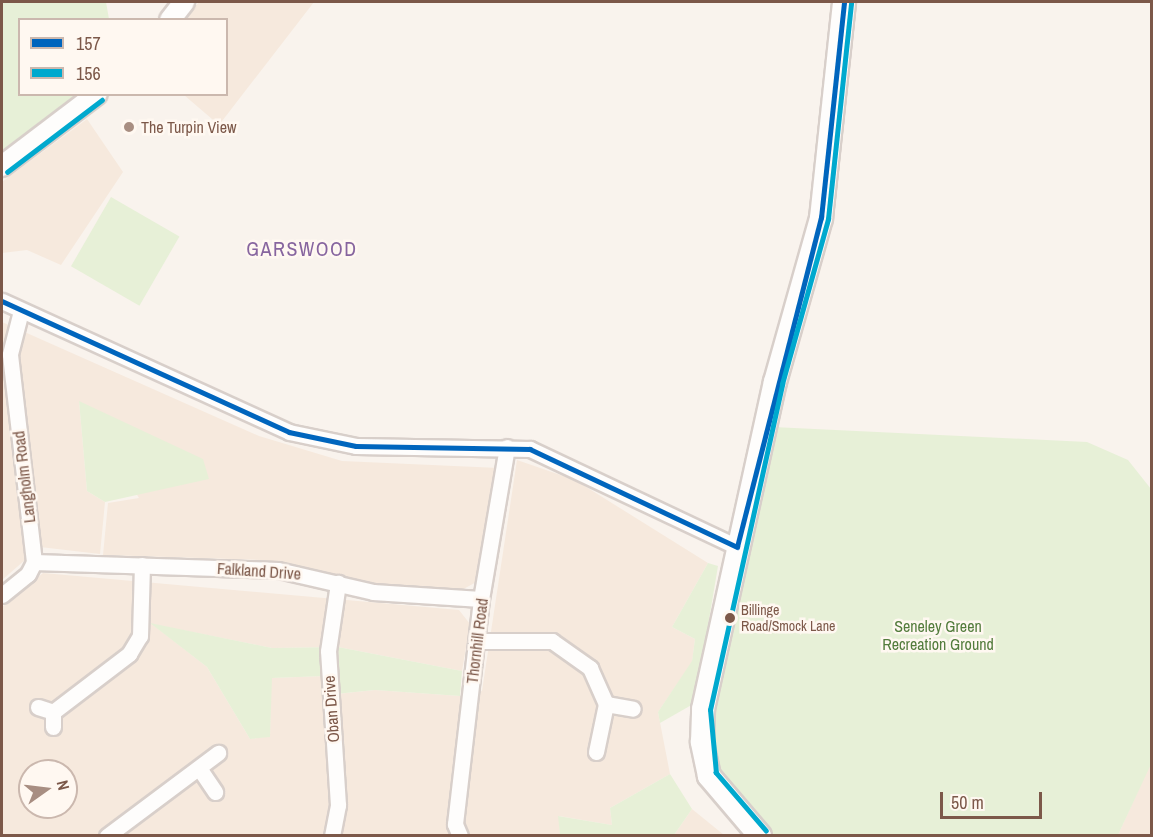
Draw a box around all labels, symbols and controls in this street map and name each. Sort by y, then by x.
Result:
legend [18,18,228,96]
text: 157 [76,31,101,56]
text: 156 [76,61,101,86]
place label: The Turpin View [141,117,237,137]
marker: The Turpin View [122,120,136,134]
district label: GARSWOOD [246,236,358,260]
street label: Langholm Road [9,430,39,524]
street label: Falkland Drive [216,558,302,584]
street label: Thornhill Road [462,597,492,685]
place label: Billinge Road/Smock Lane [741,602,835,634]
marker: Billinge Road/Smock Lane [724,612,736,624]
park label: Seneley Green Recreation Ground [882,616,994,654]
street label: Oban Drive [319,675,343,743]
north arrow [18,759,78,819]
text: N [52,778,75,792]
scale bar [943,780,1045,818]
text: 50 m [951,790,984,815]

